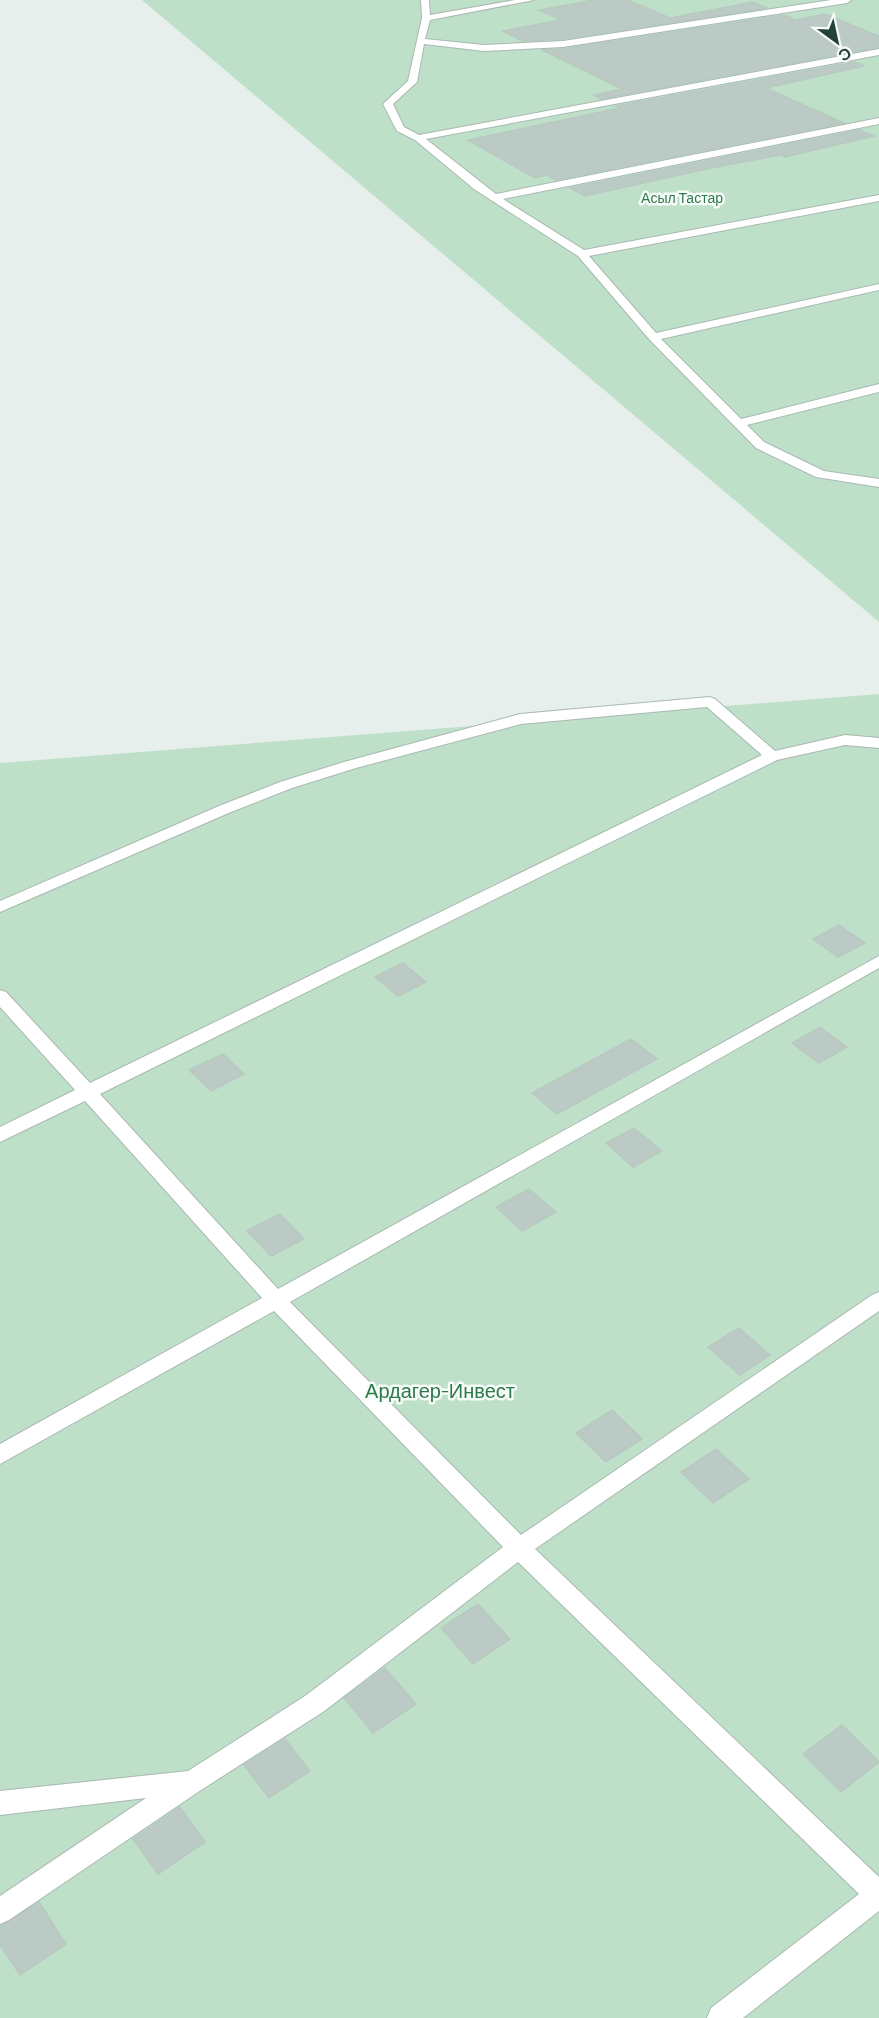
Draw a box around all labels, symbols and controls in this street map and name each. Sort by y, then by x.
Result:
north arrow [807,12,867,72]
text: С [835,44,855,66]
park label: Асыл Тастар [641,189,723,206]
park label: Ардагер-Инвест [365,1378,515,1402]

